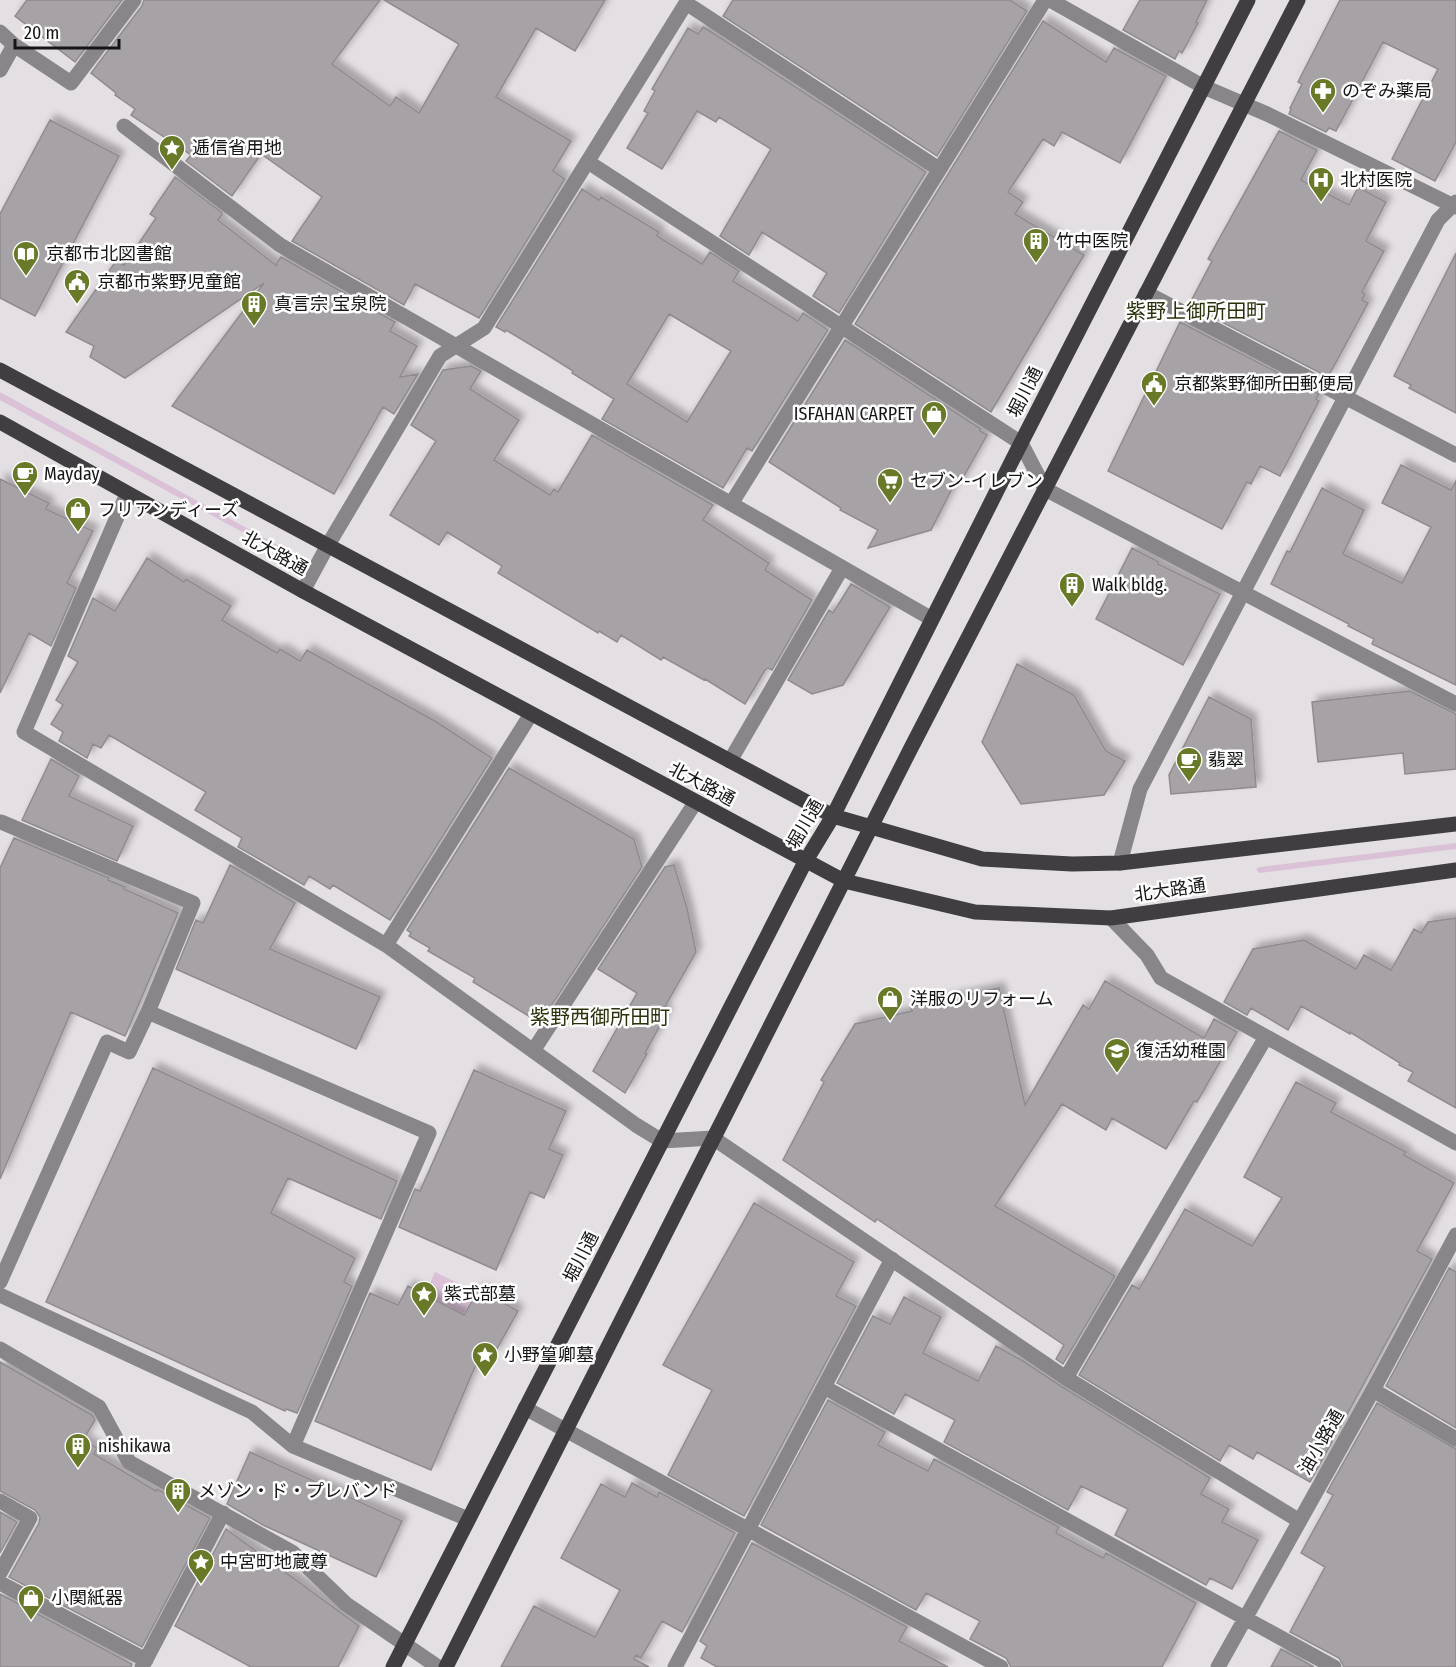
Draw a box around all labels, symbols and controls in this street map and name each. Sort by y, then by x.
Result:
scale bar [15,12,118,50]
text: 20 m [24,22,59,44]
pharmacy icon: のぞみ薬局 [1308,76,1338,114]
place label: のぞみ薬局 [1342,80,1432,102]
place icon: 逓信省用地 [157,133,187,171]
place label: 逓信省用地 [192,137,282,159]
hospital icon: 北村医院 [1306,165,1336,203]
place label: 北村医院 [1340,169,1412,191]
building icon: 竹中医院 [1021,226,1051,264]
place label: 竹中医院 [1056,230,1128,252]
library icon: 京都市北図書館 [11,239,41,277]
place label: 京都市北図書館 [46,243,172,265]
public building icon: 京都市紫野児童館 [62,267,92,305]
place label: 京都市紫野児童館 [97,271,241,293]
building icon: 真言宗 宝泉院 [239,289,269,327]
place label: 真言宗 宝泉院 [274,293,386,315]
district label: 紫野上御所田町 [1126,299,1266,323]
street label: 堀川通 [1003,363,1047,421]
public building icon: 京都紫野御所田郵便局 [1139,369,1169,407]
place label: 京都紫野御所田郵便局 [1174,373,1354,395]
shop icon: ISFAHAN CARPET [919,399,949,437]
place label: ISFAHAN CARPET [794,403,915,425]
cafe icon: Mayday [10,459,40,497]
place label: Mayday [44,463,100,485]
supermarket icon: セブン-イレブン [875,466,905,504]
place label: セブン-イレブン [910,470,1043,492]
shop icon: フリアンディーズ [63,495,93,533]
place label: フリアンディーズ [98,499,239,521]
street label: 北大路通 [238,526,312,580]
building icon: Walk bldg. [1057,570,1087,608]
place label: Walk bldg. [1092,574,1167,596]
cafe icon: 翡翠 [1174,745,1204,783]
place label: 翡翠 [1208,749,1244,771]
street label: 北大路通 [665,757,739,811]
street label: 堀川通 [782,795,828,853]
street label: 北大路通 [1133,874,1207,906]
shop icon: 洋服のリフォーム [875,984,905,1022]
place label: 洋服のリフォーム [910,988,1053,1010]
district label: 紫野西御所田町 [530,1005,670,1029]
school or university icon: 復活幼稚園 [1102,1036,1132,1074]
place label: 復活幼稚園 [1136,1040,1226,1062]
street label: 堀川通 [559,1228,603,1286]
place icon: 紫式部墓 [409,1279,439,1317]
place label: 紫式部墓 [444,1283,516,1305]
place icon: 小野篁卿墓 [470,1340,500,1378]
place label: 小野篁卿墓 [504,1344,594,1366]
street label: 油小路通 [1293,1405,1349,1479]
building icon: nishikawa [63,1431,93,1469]
place label: nishikawa [98,1435,171,1457]
building icon: メゾン・ド・プレバンド [163,1476,193,1514]
place label: メゾン・ド・プレバンド [198,1480,397,1502]
place icon: 中宮町地蔵尊 [186,1547,216,1585]
place label: 中宮町地蔵尊 [220,1551,328,1573]
shop icon: 小関紙器 [16,1583,46,1621]
place label: 小関紙器 [51,1587,123,1609]

